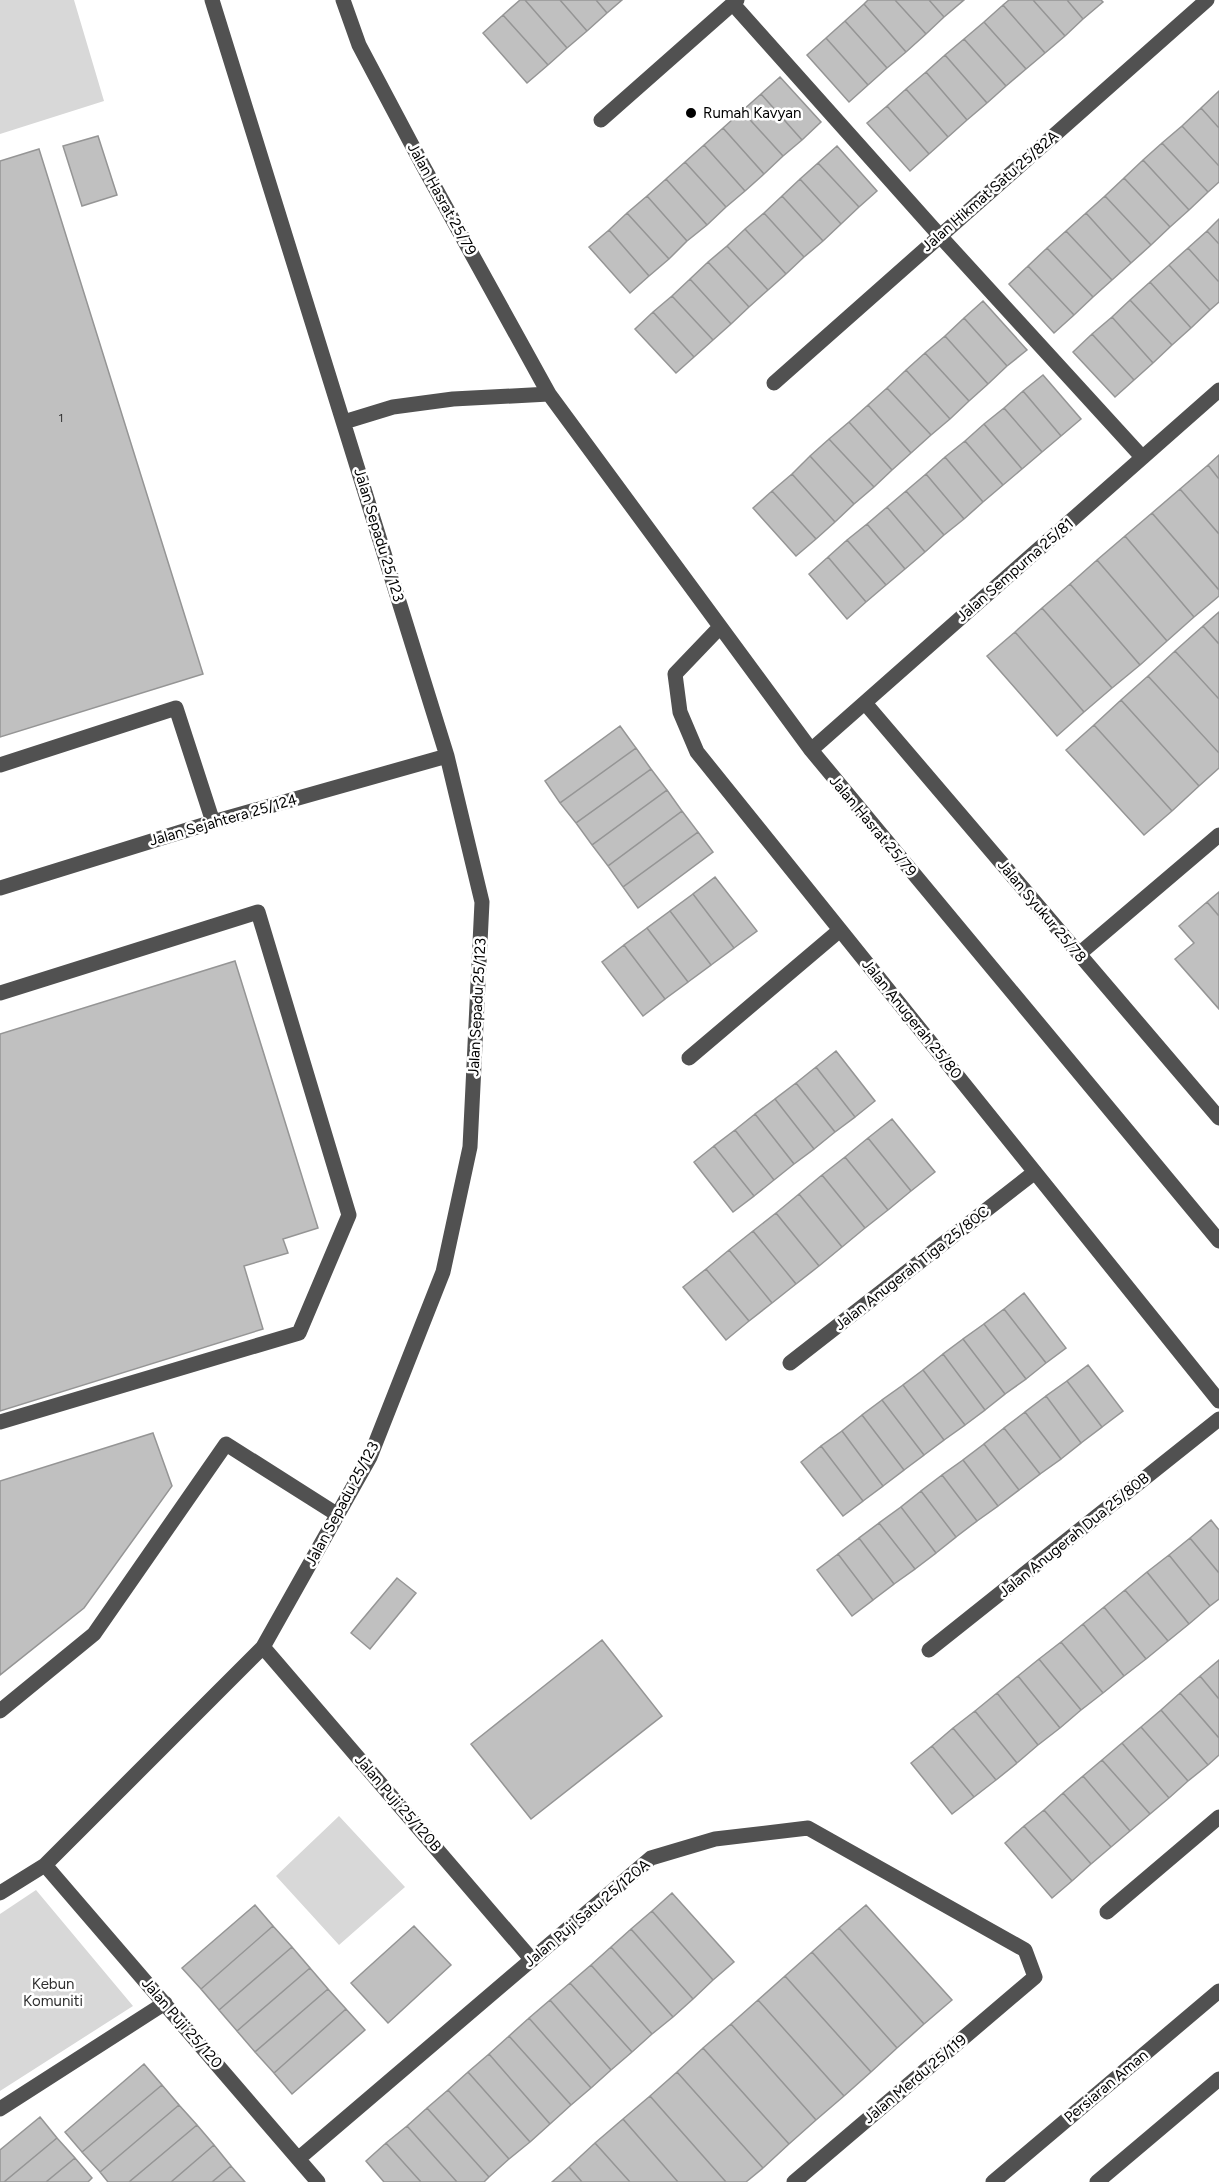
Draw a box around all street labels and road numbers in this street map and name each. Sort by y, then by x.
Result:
street label: Jalan Hikmat Satu 25/82A [918,127,1062,255]
street label: Jalan Hasrat 25/79 [404,140,480,258]
street label: Jalan Sepadu 25/123 [350,466,408,604]
street label: Jalan Sempurna 25/81 [953,514,1077,626]
street label: Jalan Hasrat 25/79 [826,772,920,880]
street label: Jalan Sejahtera 25/124 [147,790,299,850]
street label: Jalan Syukur 25/78 [994,856,1090,966]
street label: Jalan Sepadu 25/123 [464,937,490,1077]
street label: Jalan Anugerah 25/80 [858,956,966,1082]
street label: Jalan Anugerah Tiga 25/80C [831,1202,993,1334]
street label: Jalan Sepadu 25/123 [301,1439,383,1569]
street label: Jalan Anugerah Dua 25/80B [995,1469,1153,1601]
street label: Jalan Puji 25/120B [351,1751,445,1855]
street label: Jalan Puji Satu 25/120A [521,1855,653,1971]
street label: Jalan Puji 25/120 [138,1974,226,2072]
street label: Jalan Merdu 25/119 [860,2031,970,2127]
street label: Persiaran Aman [1061,2046,1151,2126]

